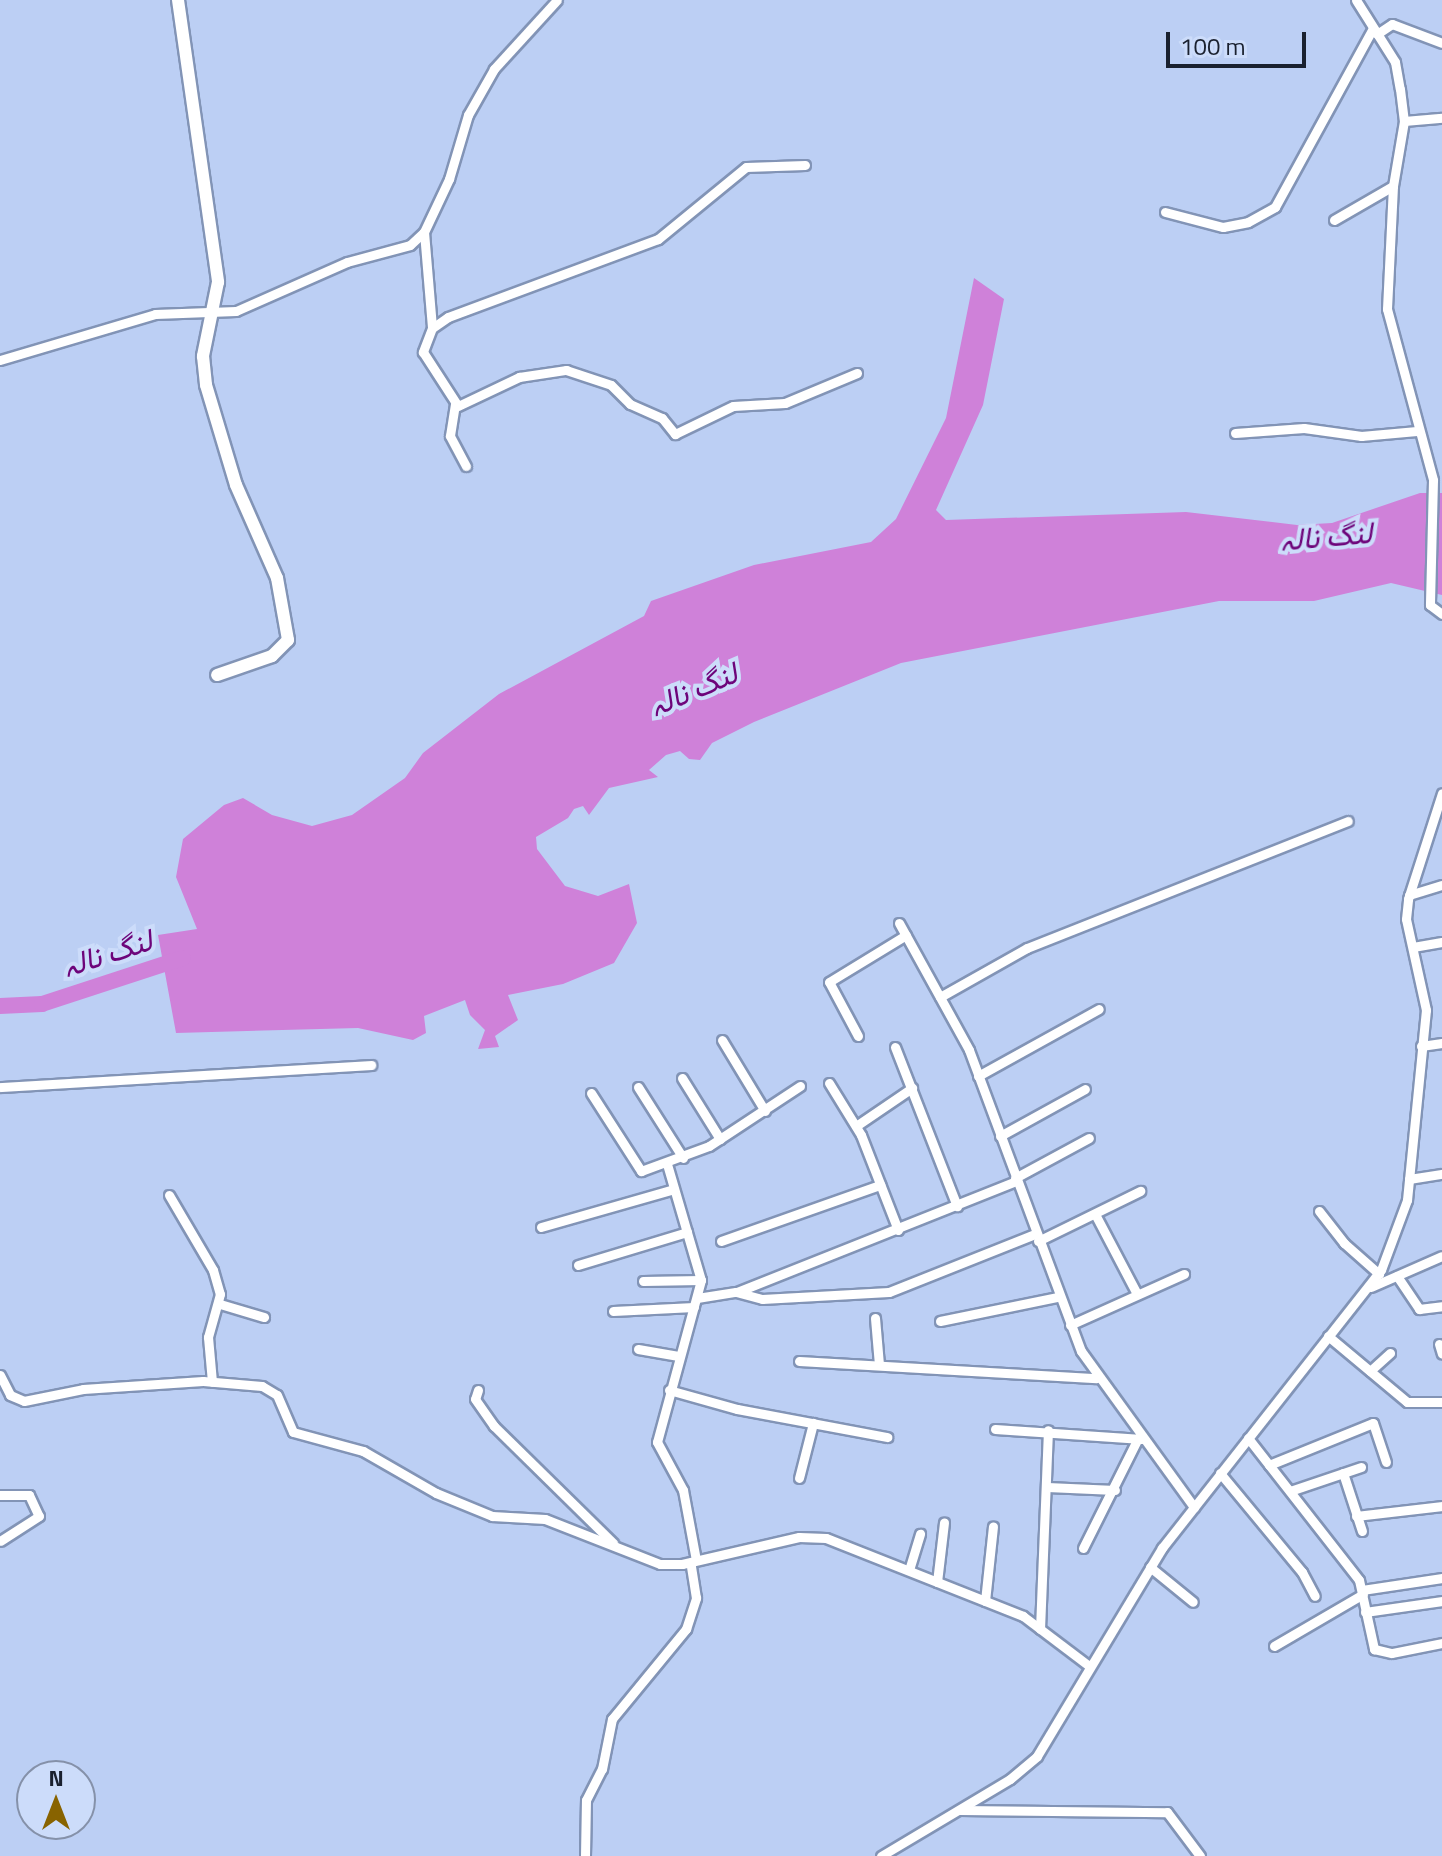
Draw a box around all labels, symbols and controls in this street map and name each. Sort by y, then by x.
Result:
scale bar [1170,16,1310,66]
text: 100 m [1180,28,1246,64]
water label: لنگ نالہ [1278,514,1374,558]
water label: لنگ نالہ [643,654,743,724]
water label: لنگ نالہ [57,922,157,984]
north arrow [16,1760,96,1840]
text: N [48,1761,64,1795]

